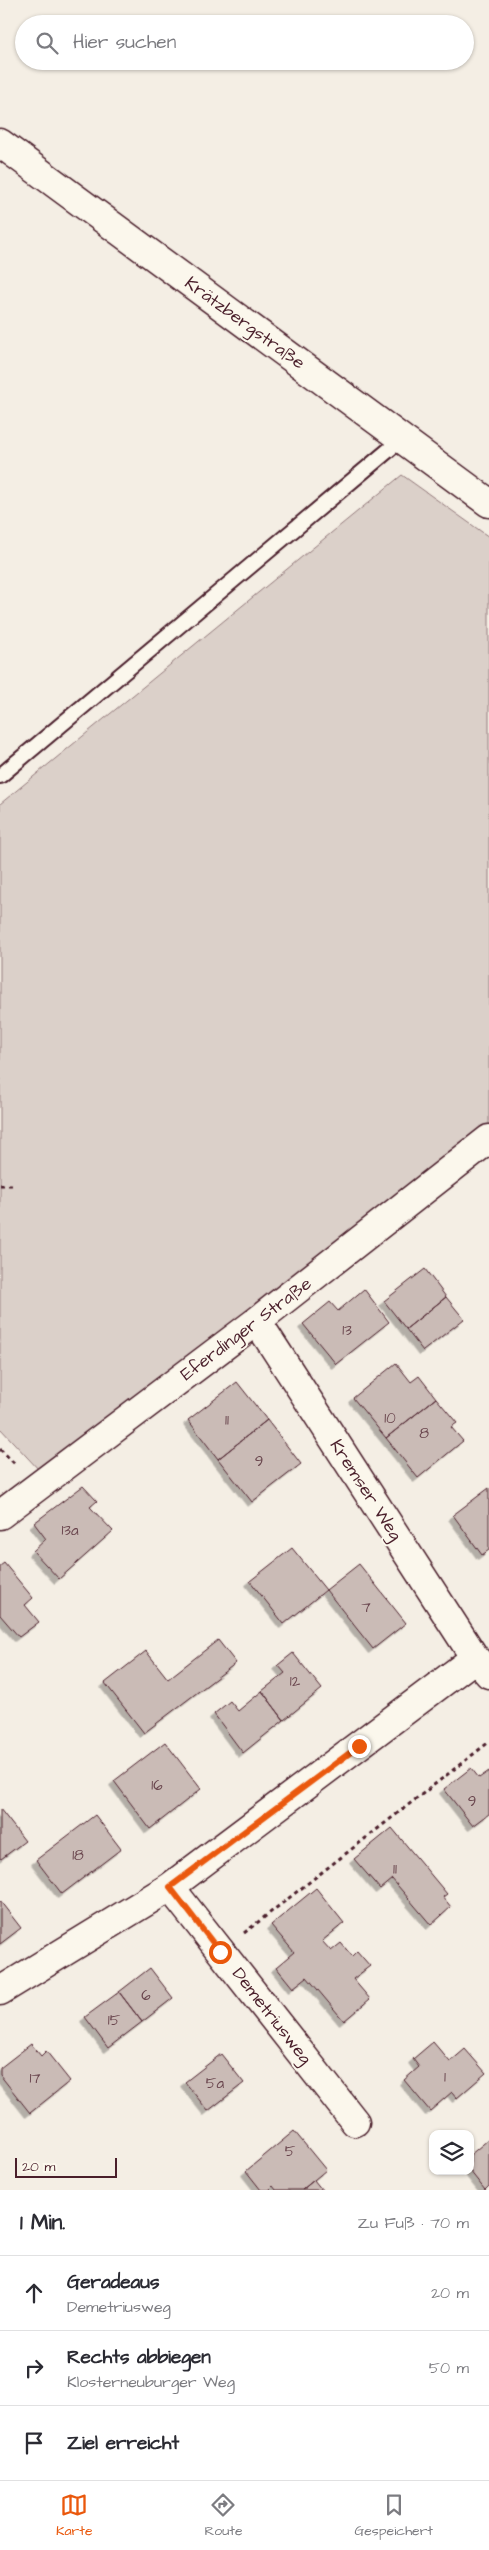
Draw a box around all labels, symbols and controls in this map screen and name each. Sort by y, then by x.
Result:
search box [15,15,474,70]
icon: search [33,29,61,57]
text: Hier suchen [73,29,176,56]
street label: Krätzbergstraße [179,271,310,376]
street label: Eferdinger Straße [175,1271,318,1388]
house number: 13 [342,1320,352,1341]
house number: 10 [384,1408,396,1429]
house number: 11 [225,1410,229,1431]
house number: 8 [419,1423,429,1444]
street label: Kremser Weg [323,1434,408,1546]
house number: 9 [255,1451,263,1472]
house number: 13a [61,1520,79,1541]
house number: 7 [361,1597,371,1618]
house number: 12 [290,1671,301,1692]
route end [348,1735,371,1758]
house number: 16 [151,1775,163,1796]
house number: 9 [468,1791,476,1812]
house number: 18 [72,1845,84,1866]
house number: 11 [393,1859,397,1880]
route start [209,1941,232,1964]
street label: Demetriusweg [225,1962,318,2070]
house number: 6 [141,1985,151,2006]
house number: 15 [108,2010,121,2031]
house number: 1 [444,2067,446,2088]
house number: 17 [29,2068,41,2089]
house number: 5a [206,2073,224,2094]
map controls [429,2130,474,2175]
button: layers [429,2130,474,2175]
house number: 5 [285,2141,296,2162]
scale bar [15,2155,118,2178]
text: 20 m [22,2157,55,2177]
text: 1 Min. [20,2208,65,2237]
text: Zu Fuß · 70 m [357,2212,469,2234]
text: Geradeaus [67,2269,159,2296]
icon: ahead [20,2279,48,2307]
text: 20 m [431,2282,469,2304]
text: Demetriusweg [67,2296,171,2318]
text: Rechts abbiegen [67,2344,211,2371]
icon: right [20,2354,48,2382]
text: 50 m [429,2357,469,2379]
text: Klosterneuburger Weg [67,2371,235,2393]
icon: arrive [20,2429,48,2457]
text: Ziel erreicht [67,2430,179,2457]
tab: Karte [56,2491,93,2541]
tab: Route [204,2491,243,2541]
tab: Gespeichert [354,2491,433,2541]

